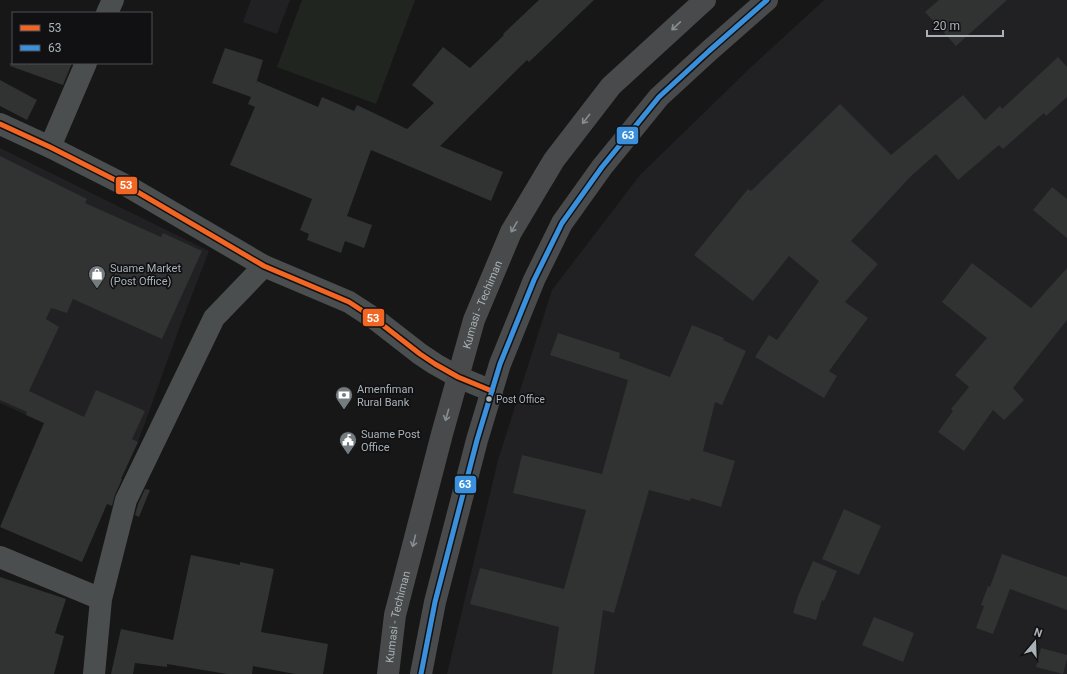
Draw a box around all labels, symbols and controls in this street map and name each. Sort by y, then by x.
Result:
legend [12,12,152,64]
scale bar [927,12,1003,38]
text: 20 m [933,19,960,33]
text: 53 [48,21,62,35]
one-way arrow [671,22,681,31]
text: 63 [48,41,62,55]
one-way arrow [582,114,590,125]
line badge: 63 [616,126,639,145]
text: 63 [622,129,634,142]
line badge: 53 [115,176,138,195]
text: 53 [120,179,132,192]
one-way arrow [510,221,518,233]
street label: Kumasi - Techiman [460,259,505,350]
place label: Suame Market (Post Office) [110,262,181,288]
shop icon: Suame Market (Post Office) [87,264,107,289]
line badge: 53 [362,308,385,327]
text: 53 [367,312,379,325]
place label: Amenfiman Rural Bank [357,383,414,409]
bank icon: Amenfiman Rural Bank [334,385,354,410]
marker: Post Office [484,394,494,404]
place label: Post Office [496,394,545,405]
one-way arrow [443,408,450,421]
place label: Suame Post Office [361,428,421,454]
public building icon: Suame Post Office [338,430,358,455]
line badge: 63 [454,475,477,494]
text: 63 [459,478,471,491]
one-way arrow [410,534,418,547]
street label: Kumasi - Techiman [383,570,413,663]
north arrow [1015,622,1055,662]
text: N [1032,626,1044,641]

